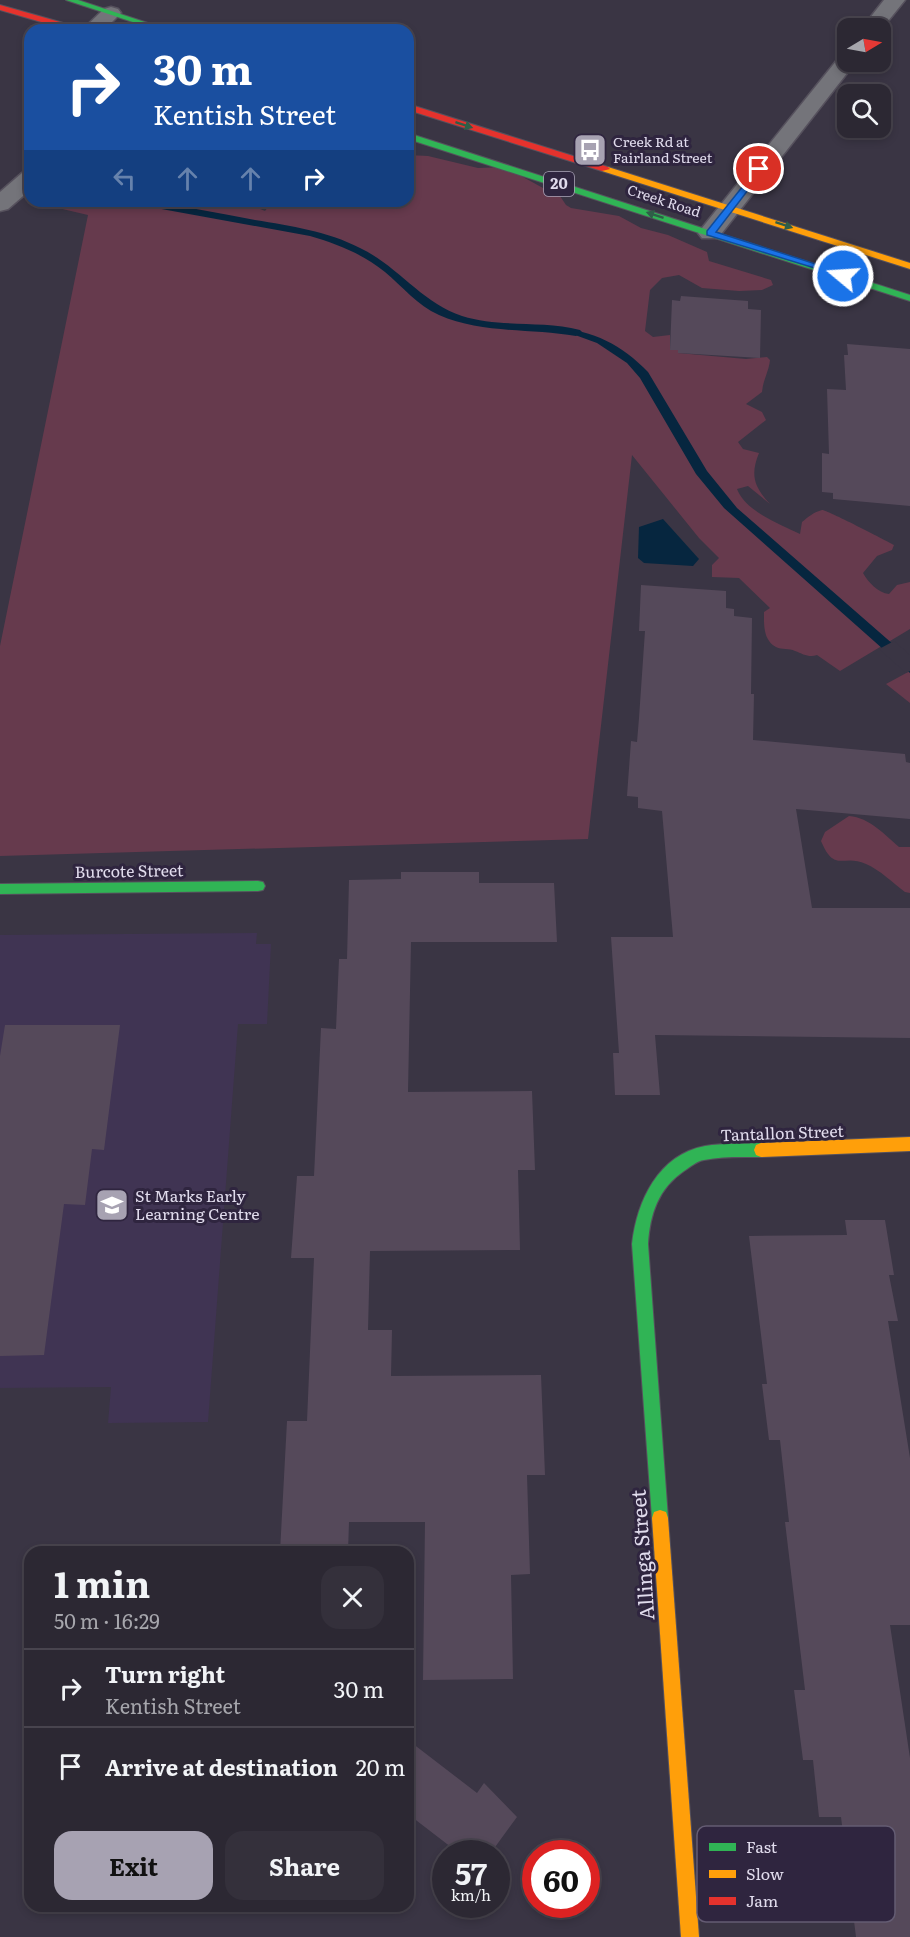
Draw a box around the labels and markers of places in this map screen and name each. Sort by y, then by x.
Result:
place label: Creek Rd at Fairland Street [613,131,713,167]
bus stop icon: Creek Rd at Fairland Street [572,132,608,168]
pin [733,143,784,194]
place label: St Marks Early Learning Centre [135,1183,259,1225]
school or university icon: St Marks Early Learning Centre [94,1187,130,1223]

